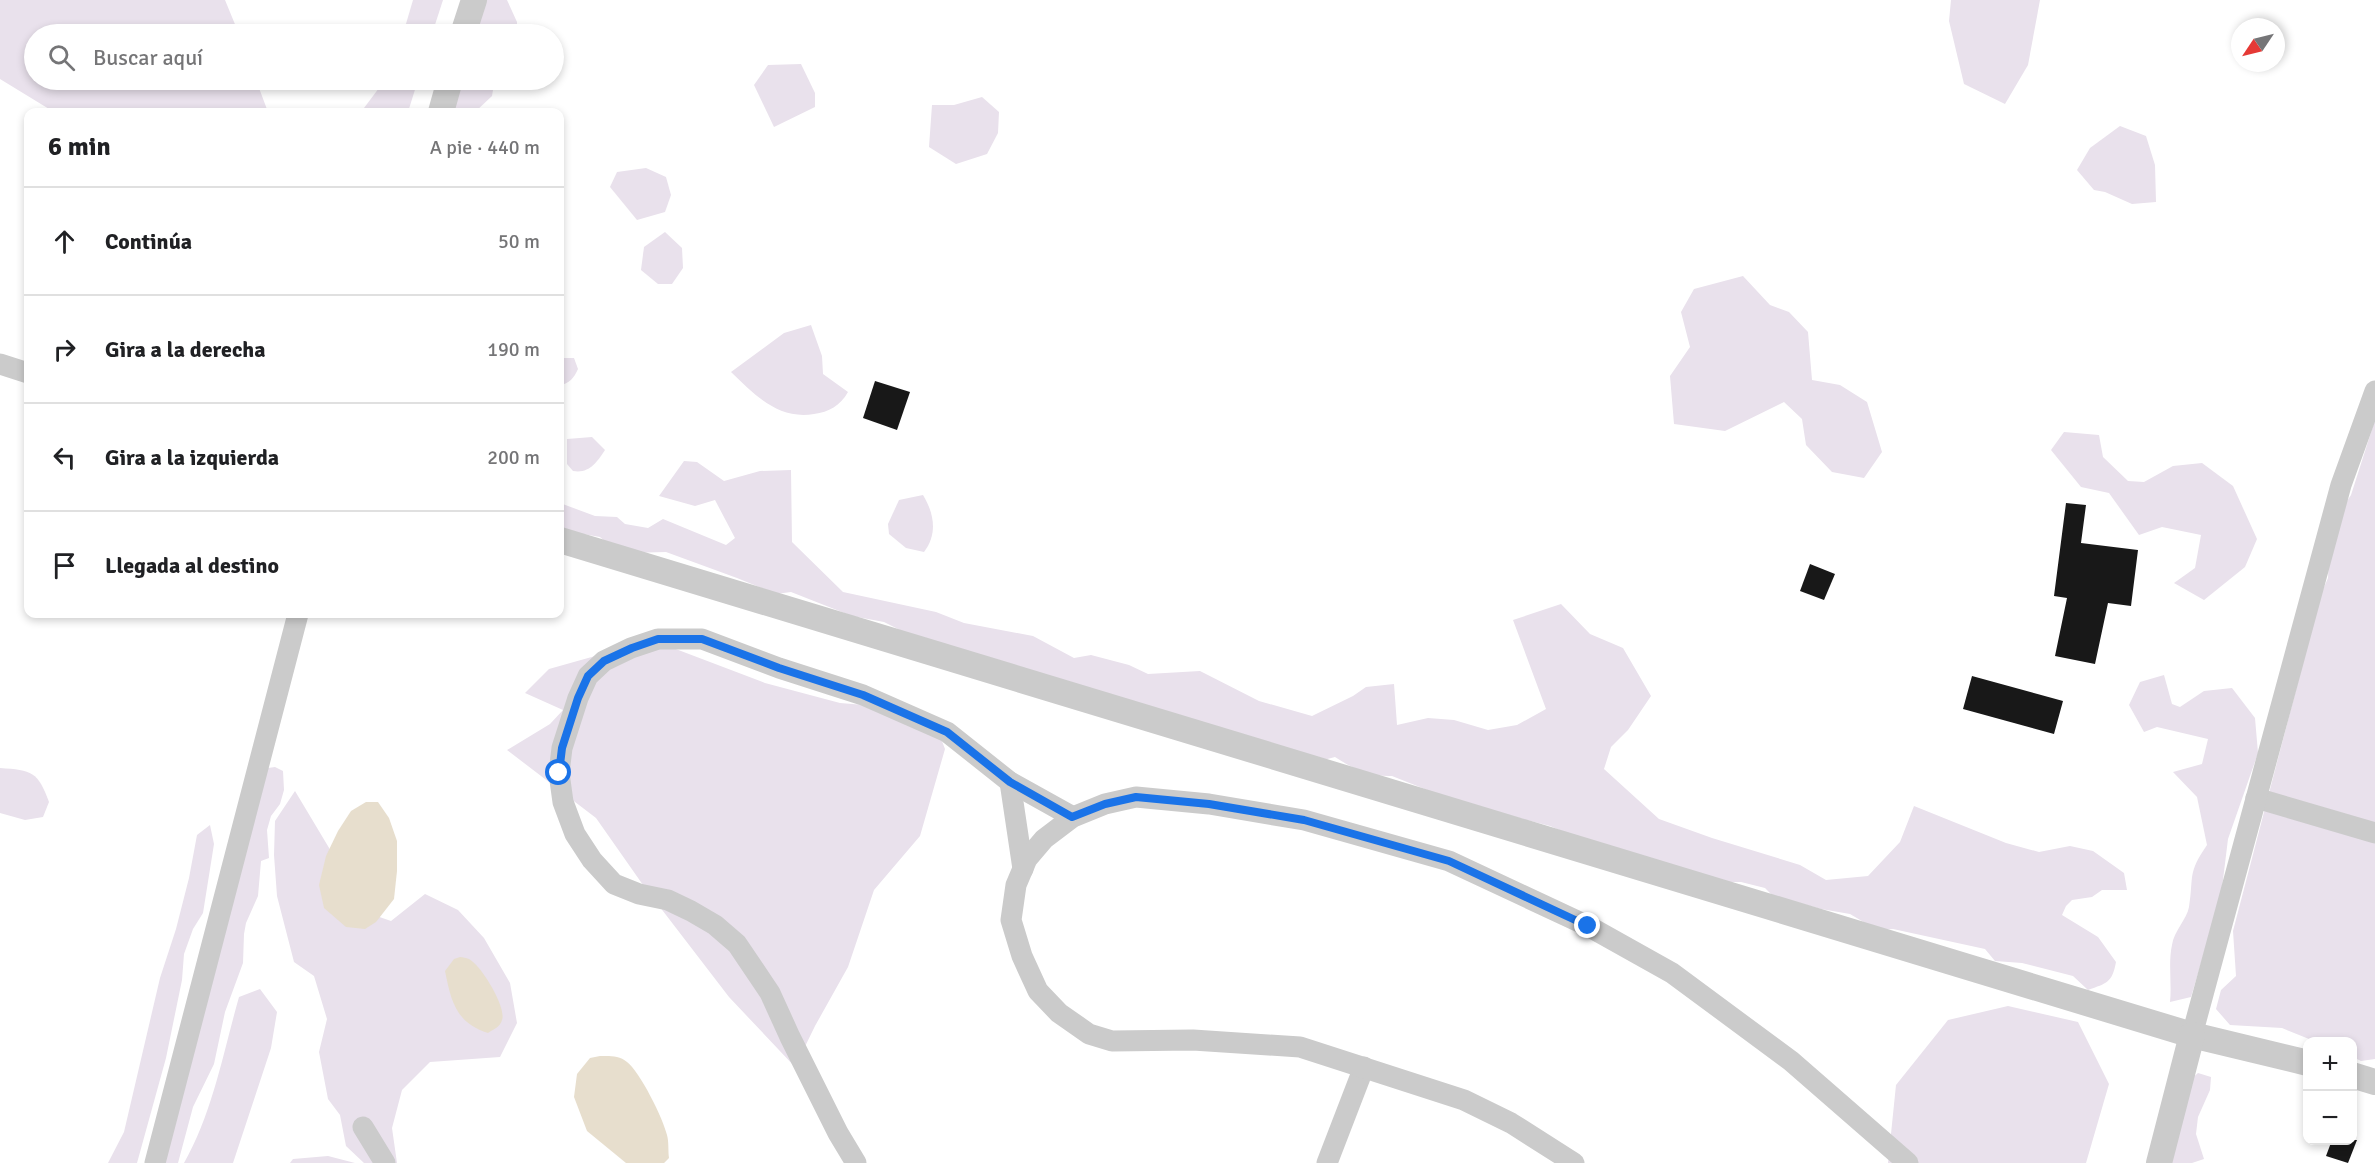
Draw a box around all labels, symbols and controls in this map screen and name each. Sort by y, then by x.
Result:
north arrow [2231,18,2285,72]
search box [24,24,564,90]
icon: search [45,41,78,74]
text: Buscar aquí [93,44,203,71]
text: 6 min [48,131,111,163]
text: A pie · 440 m [430,135,540,160]
icon: ahead [48,225,81,258]
text: Continúa [105,228,192,255]
text: 50 m [498,229,540,254]
icon: right [48,333,81,366]
text: Gira a la derecha [105,336,266,363]
text: 190 m [487,337,540,362]
icon: left [48,441,81,474]
text: Gira a la izquierda [105,444,279,471]
text: 200 m [487,445,540,470]
icon: arrive [48,549,81,582]
text: Llegada al destino [105,552,279,579]
route start [545,759,571,785]
route end [1574,912,1600,938]
map controls [2303,1037,2357,1145]
button: + [2303,1037,2357,1091]
button: − [2303,1091,2357,1145]

